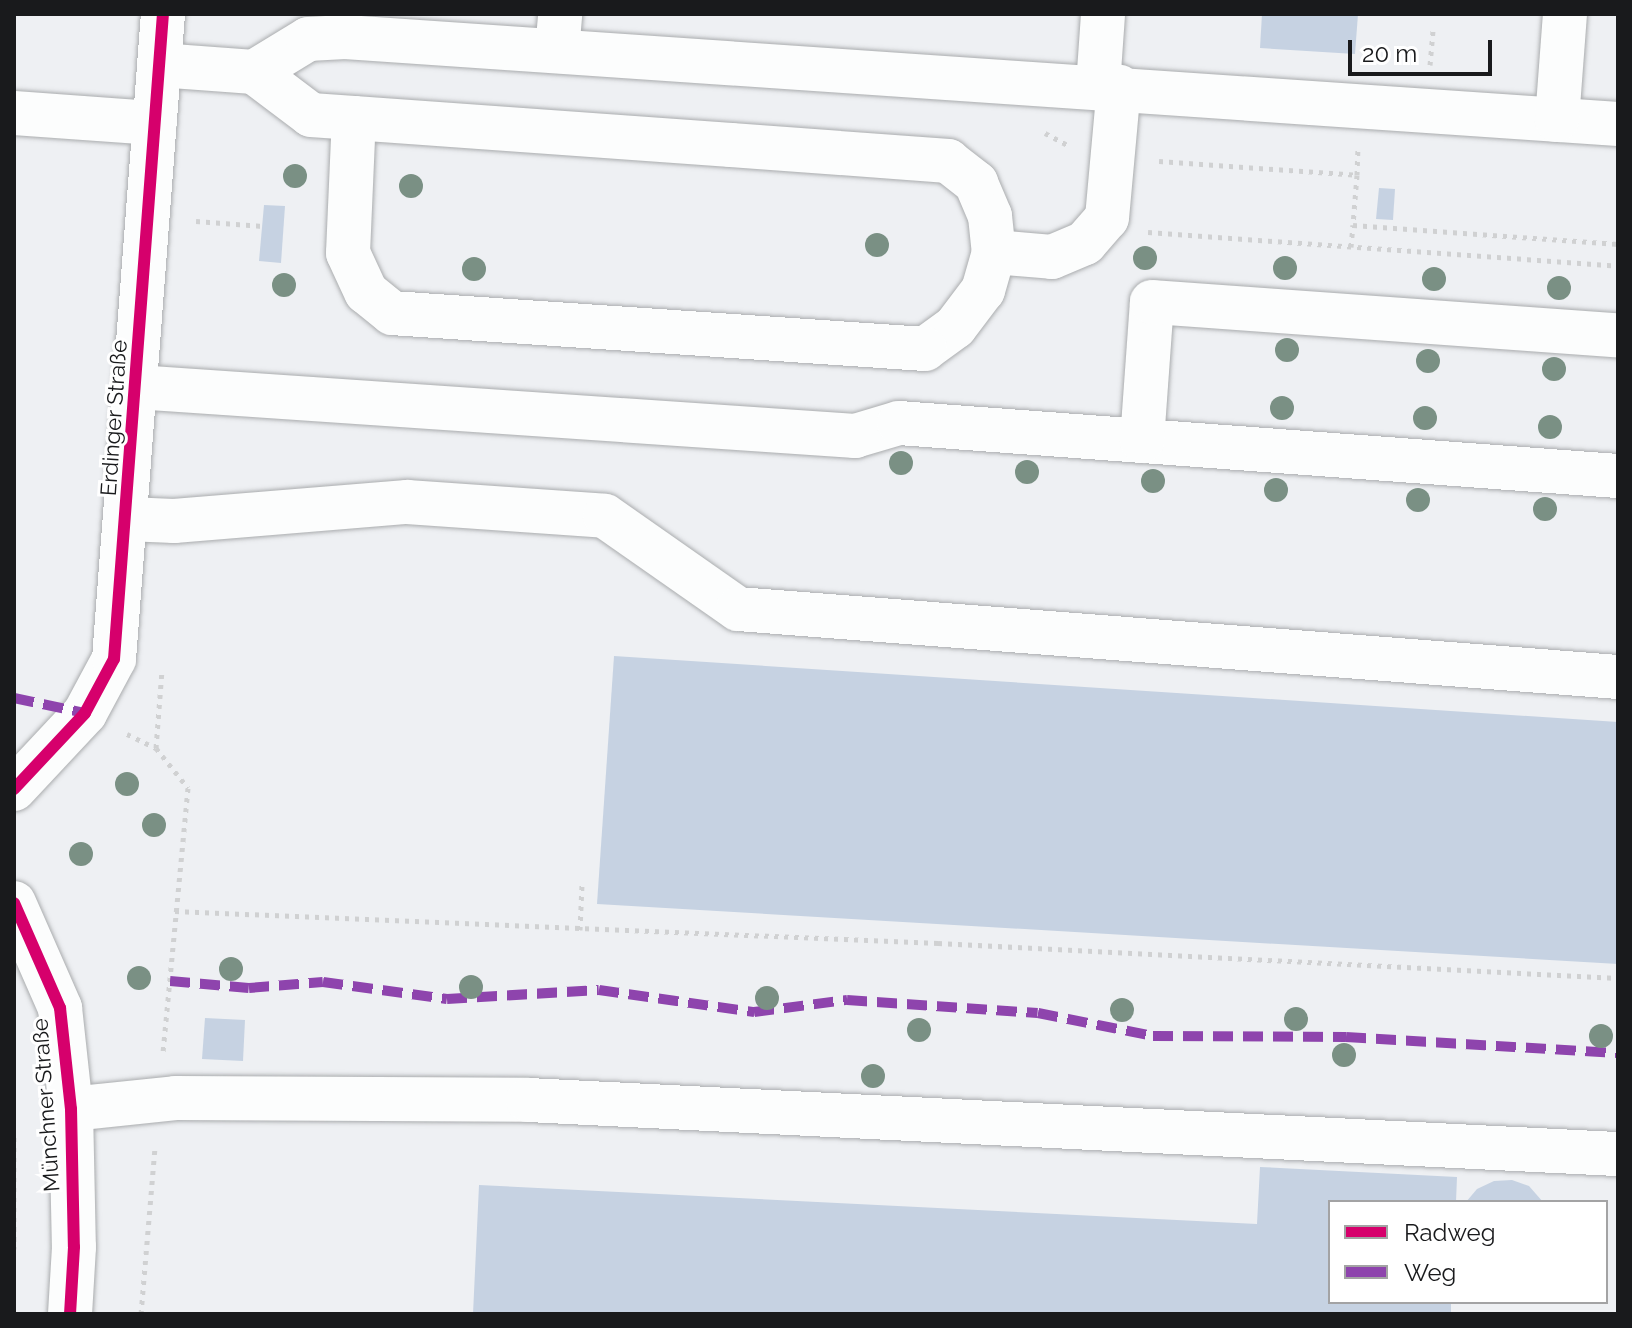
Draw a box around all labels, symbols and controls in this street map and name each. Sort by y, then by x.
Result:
scale bar [1352,24,1496,74]
text: 20 m [1362,39,1417,68]
street label: Erdinger Straße [95,339,133,497]
street label: Münchner Straße [27,1017,65,1193]
legend [1328,1200,1608,1304]
text: Radweg [1404,1218,1496,1247]
text: Weg [1404,1258,1456,1287]

